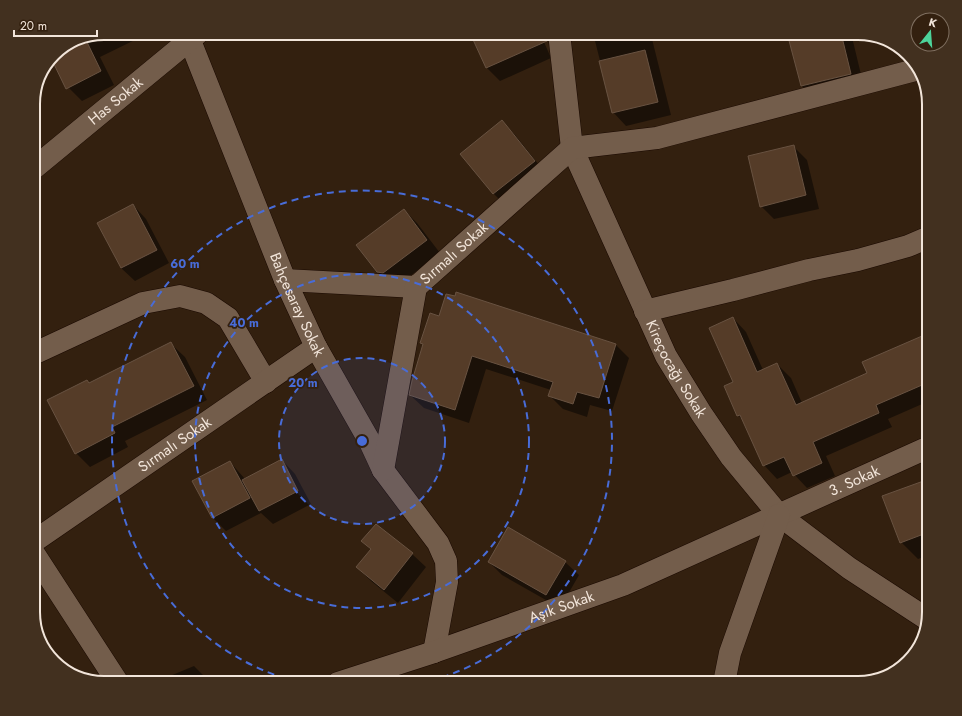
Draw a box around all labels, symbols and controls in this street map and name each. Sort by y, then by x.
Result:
scale bar [14,12,97,38]
north arrow [910,12,950,52]
text: K [927,14,939,31]
text: 20 m [20,17,47,35]
street label: Has Sokak [83,71,148,130]
street label: Sırmalı Sokak [415,216,493,290]
street label: Bahçesaray Sokak [264,249,330,361]
text: 60 m [170,255,200,273]
text: 40 m [229,314,259,332]
street label: Kireçocağı Sokak [640,317,712,422]
text: 20 m [288,374,318,392]
street label: Sırmalı Sokak [133,411,216,478]
centre of rings [355,434,369,448]
street label: 3. Sokak [825,459,884,502]
street label: Aşık Sokak [526,585,597,629]

